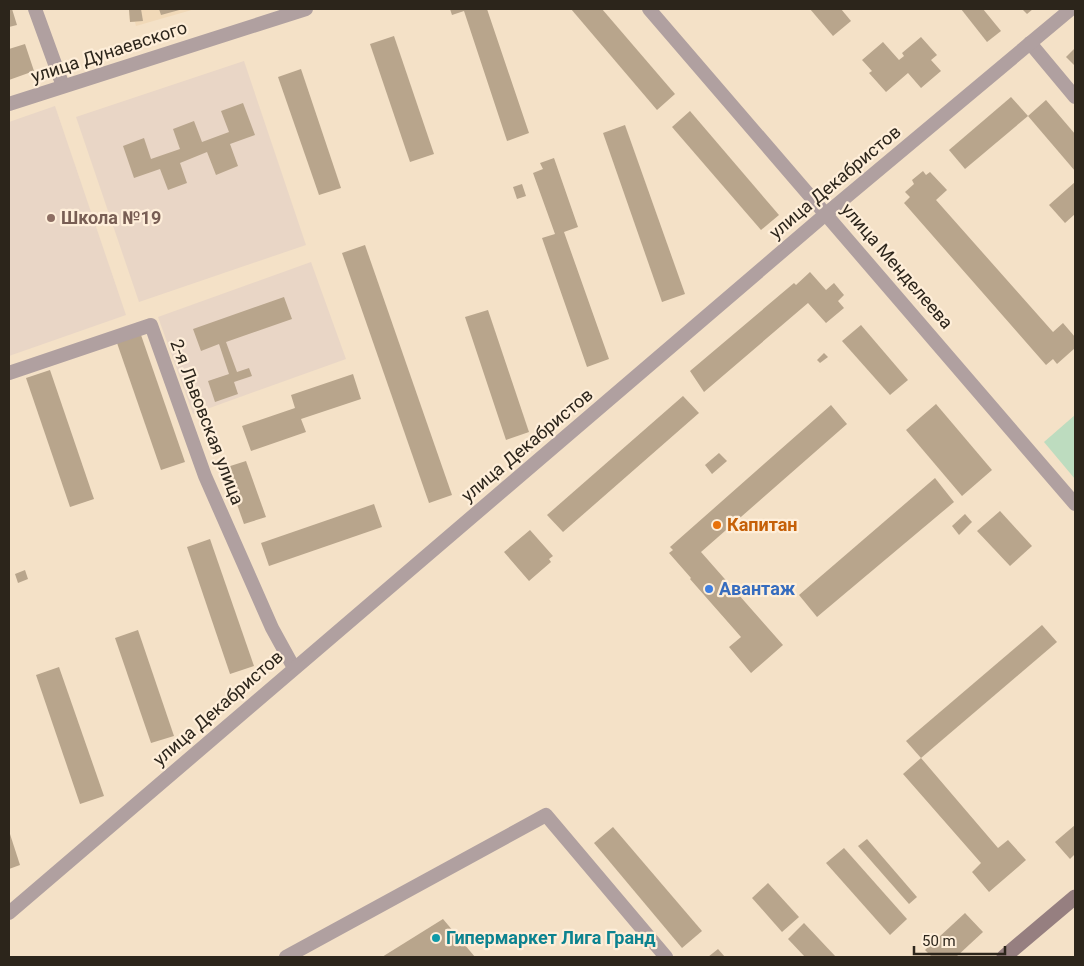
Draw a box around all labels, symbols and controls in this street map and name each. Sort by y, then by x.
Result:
street label: улица Дунаевского [28,16,190,87]
street label: улица Декабристов [765,121,905,243]
street label: улица Менделеева [837,199,958,333]
place label: Школа №19 [61,207,161,228]
marker: Школа №19 [45,212,57,224]
street label: 2-я Львовская улица [166,336,249,508]
street label: улица Декабристов [457,384,597,506]
place label: Капитан [727,514,798,535]
marker: Капитан [711,519,723,531]
place label: Авантаж [719,578,796,599]
marker: Авантаж [703,583,715,595]
street label: улица Декабристов [148,646,287,770]
scale bar [914,924,1005,956]
place label: Гипермаркет Лига Гранд [446,927,656,948]
marker: Гипермаркет Лига Гранд [430,932,442,944]
text: 50 m [922,932,956,950]

